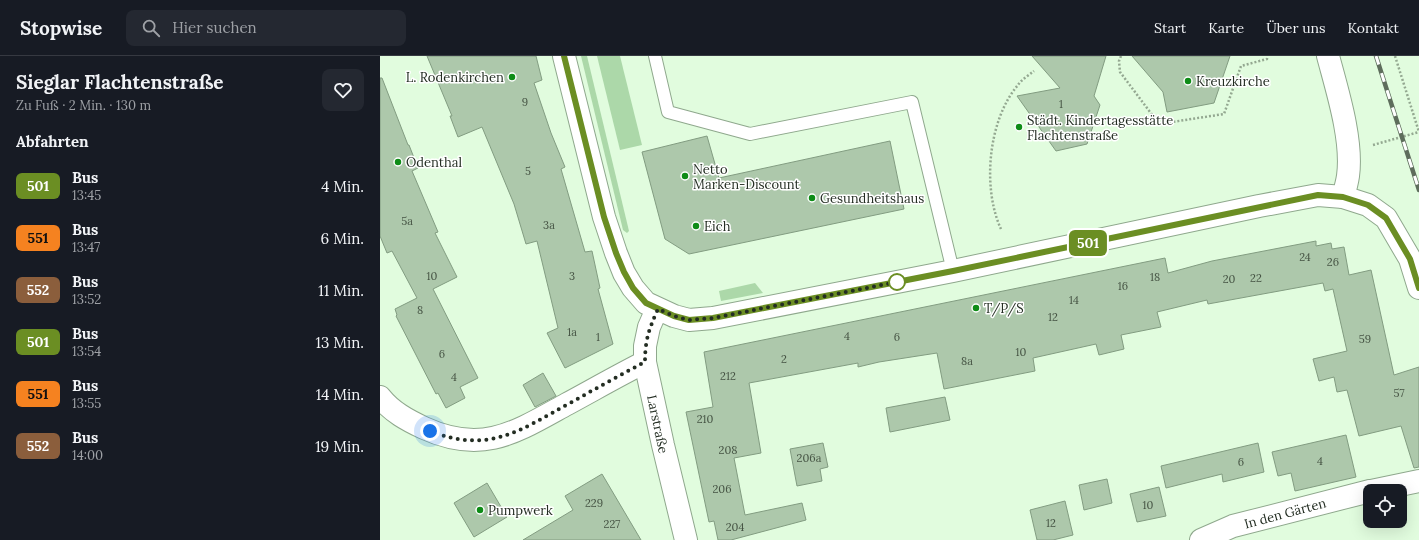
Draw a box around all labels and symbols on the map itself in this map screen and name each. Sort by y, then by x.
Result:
place label: L. Rodenkirchen [406,69,504,86]
marker: L. Rodenkirchen [507,72,517,82]
place label: Kreuzkirche [1196,73,1270,90]
marker: Kreuzkirche [1183,76,1193,86]
house number: 9 [522,95,528,109]
house number: 1 [1059,97,1063,111]
place label: Städt. Kindertagesstätte Flachtenstraße [1027,112,1173,144]
marker: Städt. Kindertagesstätte Flachtenstraße [1014,122,1024,132]
place label: Odenthal [406,154,462,171]
marker: Odenthal [393,157,403,167]
place label: Netto Marken-Discount [693,161,800,193]
house number: 5 [525,164,531,178]
marker: Netto Marken-Discount [680,171,690,181]
place label: Gesundheitshaus [820,190,924,207]
marker: Gesundheitshaus [807,193,817,203]
house number: 5a [401,214,413,228]
house number: 3a [543,218,555,232]
place label: Eich [704,218,731,235]
marker: Eich [691,221,701,231]
line badge: 501 [1065,230,1111,256]
house number: 24 [1299,250,1311,264]
house number: 26 [1327,255,1339,269]
house number: 10 [427,269,438,283]
house number: 3 [569,269,575,283]
house number: 18 [1150,270,1160,284]
house number: 22 [1250,271,1262,285]
house number: 20 [1223,272,1236,286]
unlabelled marker [888,273,906,291]
house number: 16 [1118,279,1128,293]
house number: 14 [1069,293,1079,307]
place label: T/P/S [984,300,1024,317]
house number: 8 [417,303,423,317]
marker: T/P/S [971,303,981,313]
house number: 12 [1048,310,1058,324]
house number: 1a [567,325,577,339]
house number: 4 [844,329,850,343]
house number: 1 [596,330,600,344]
house number: 6 [894,330,900,344]
house number: 59 [1359,332,1371,346]
house number: 10 [1016,345,1027,359]
house number: 6 [439,347,445,361]
house number: 2 [781,352,787,366]
house number: 8a [961,354,973,368]
house number: 212 [720,369,736,383]
house number: 4 [451,370,457,384]
house number: 57 [1393,386,1405,400]
street label: Larstraße [643,393,672,455]
house number: 210 [697,412,714,426]
your location [420,421,440,441]
house number: 208 [719,443,737,457]
house number: 206a [797,451,822,465]
house number: 4 [1317,454,1323,468]
house number: 6 [1238,455,1244,469]
house number: 206 [712,482,732,496]
street label: In den Gärten [1242,494,1328,533]
house number: 229 [585,496,603,510]
house number: 10 [1143,498,1154,512]
place label: Pumpwerk [488,502,553,519]
marker: Pumpwerk [475,505,485,515]
house number: 12 [1046,516,1056,530]
house number: 227 [604,517,620,531]
house number: 204 [726,520,744,534]

